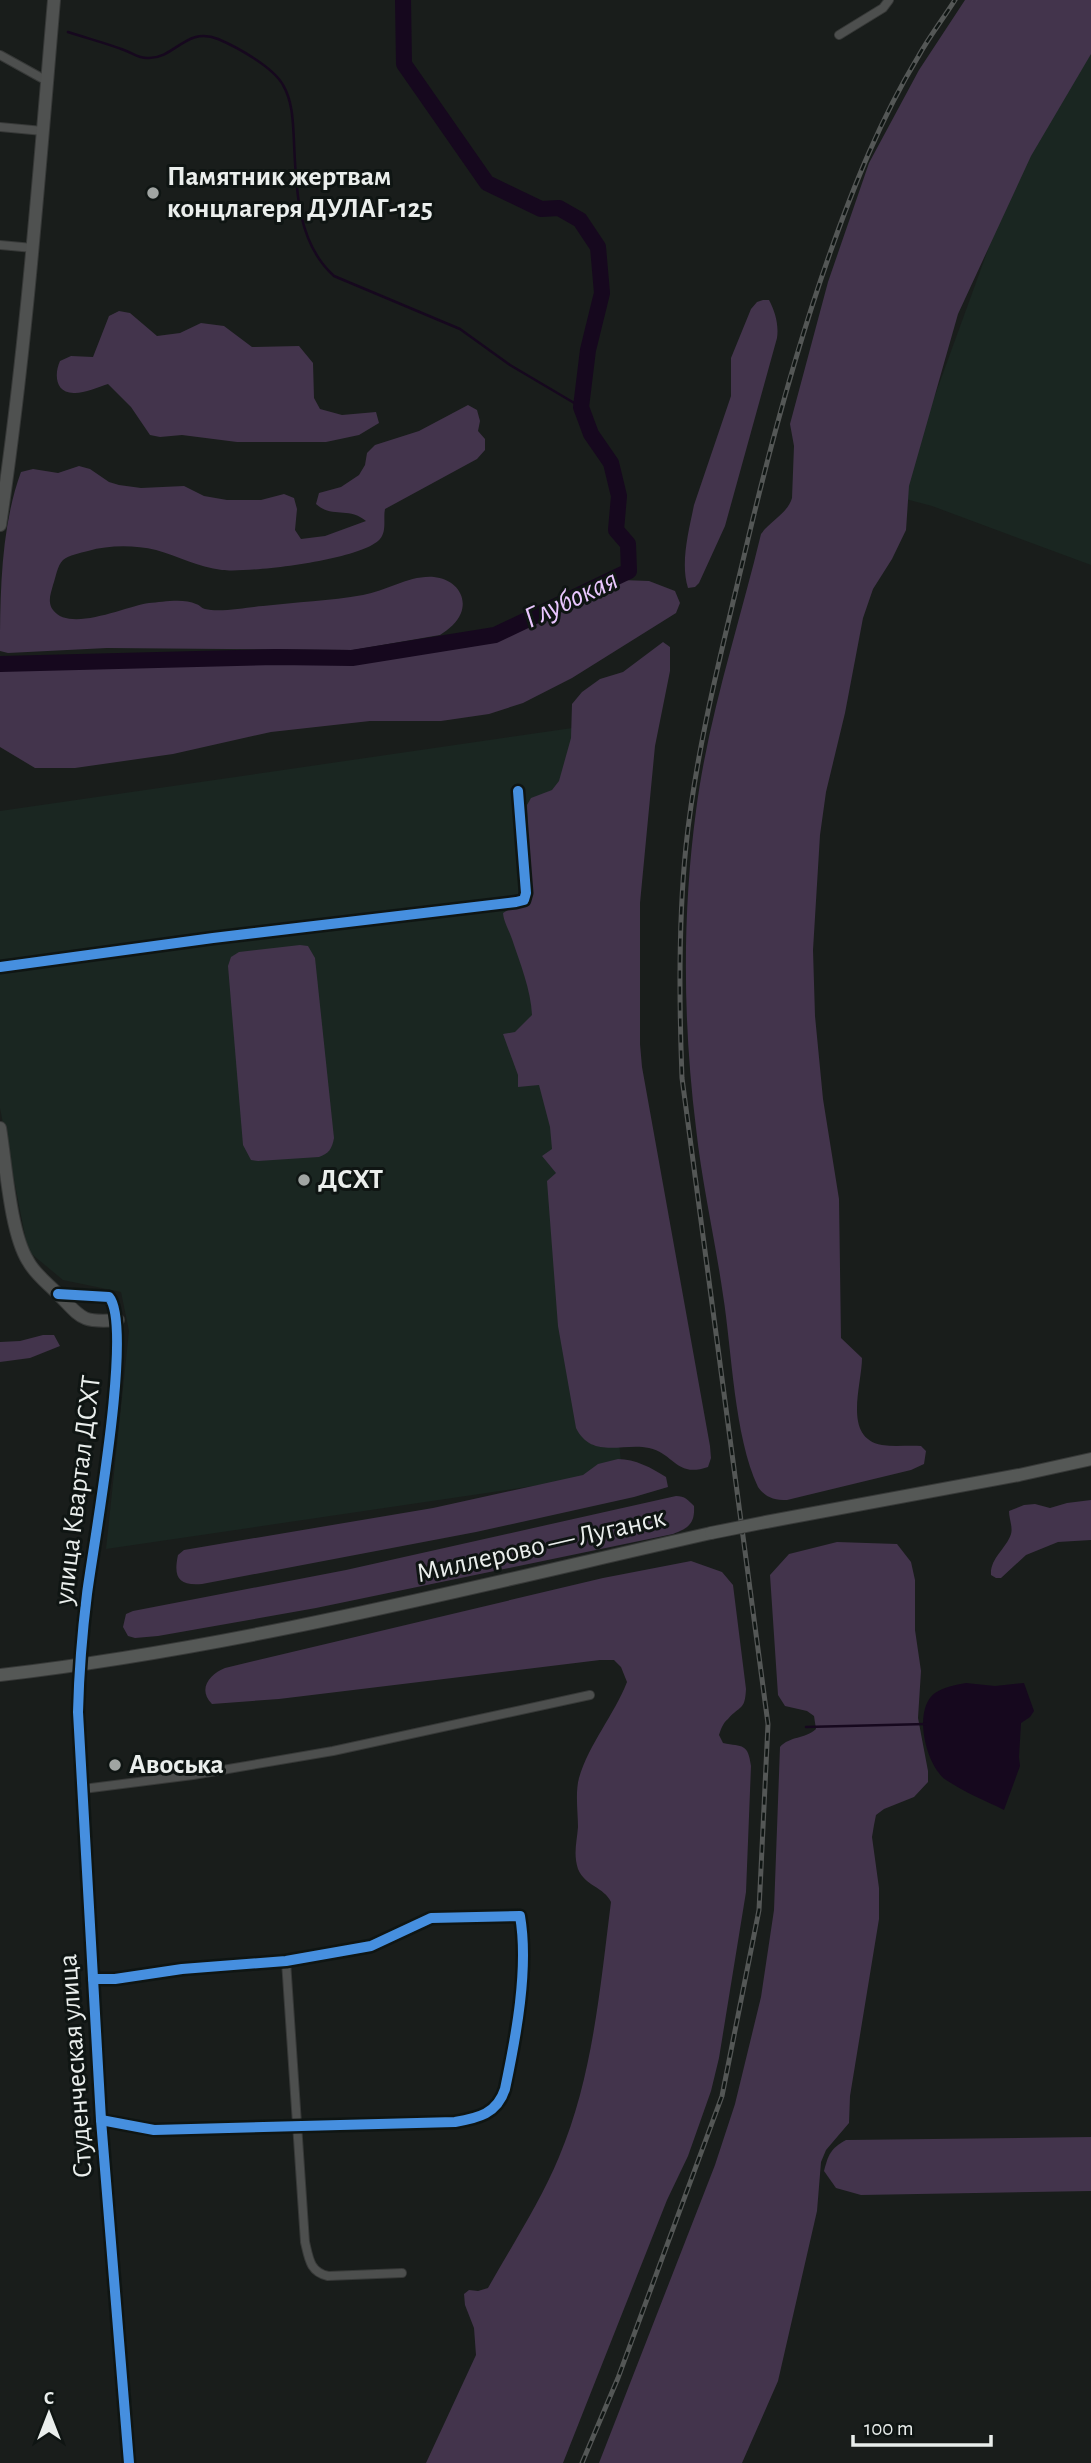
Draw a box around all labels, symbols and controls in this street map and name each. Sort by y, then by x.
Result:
place label: Памятник жертвам концлагеря ДУЛАГ-125 [167,163,433,223]
marker: Памятник жертвам концлагеря ДУЛАГ-125 [145,185,161,201]
water label: Глубокая [520,564,622,634]
place label: ДСХТ [318,1166,383,1194]
marker: ДСХТ [296,1172,312,1188]
street label: улица Квартал ДСХТ [50,1374,106,1607]
street label: Миллерово — Луганск [414,1504,668,1588]
place label: Авоська [129,1751,224,1779]
marker: Авоська [107,1757,123,1773]
street label: Студенческая улица [54,1953,98,2179]
north arrow [14,2379,84,2449]
text: С [44,2389,54,2408]
scale bar [853,2404,991,2448]
text: 100 m [864,2418,914,2439]

